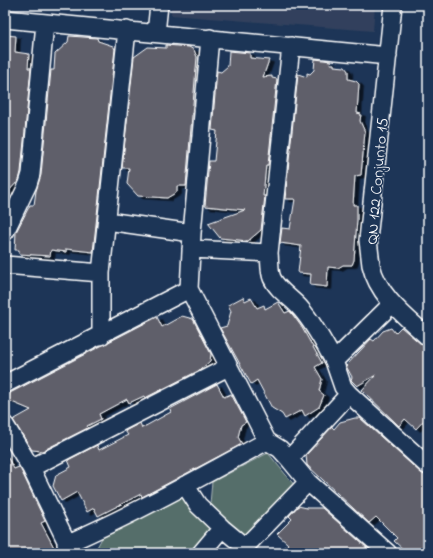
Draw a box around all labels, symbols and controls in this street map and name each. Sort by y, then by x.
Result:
street label: QN 122 Conjunto 15 [360,117,395,246]

